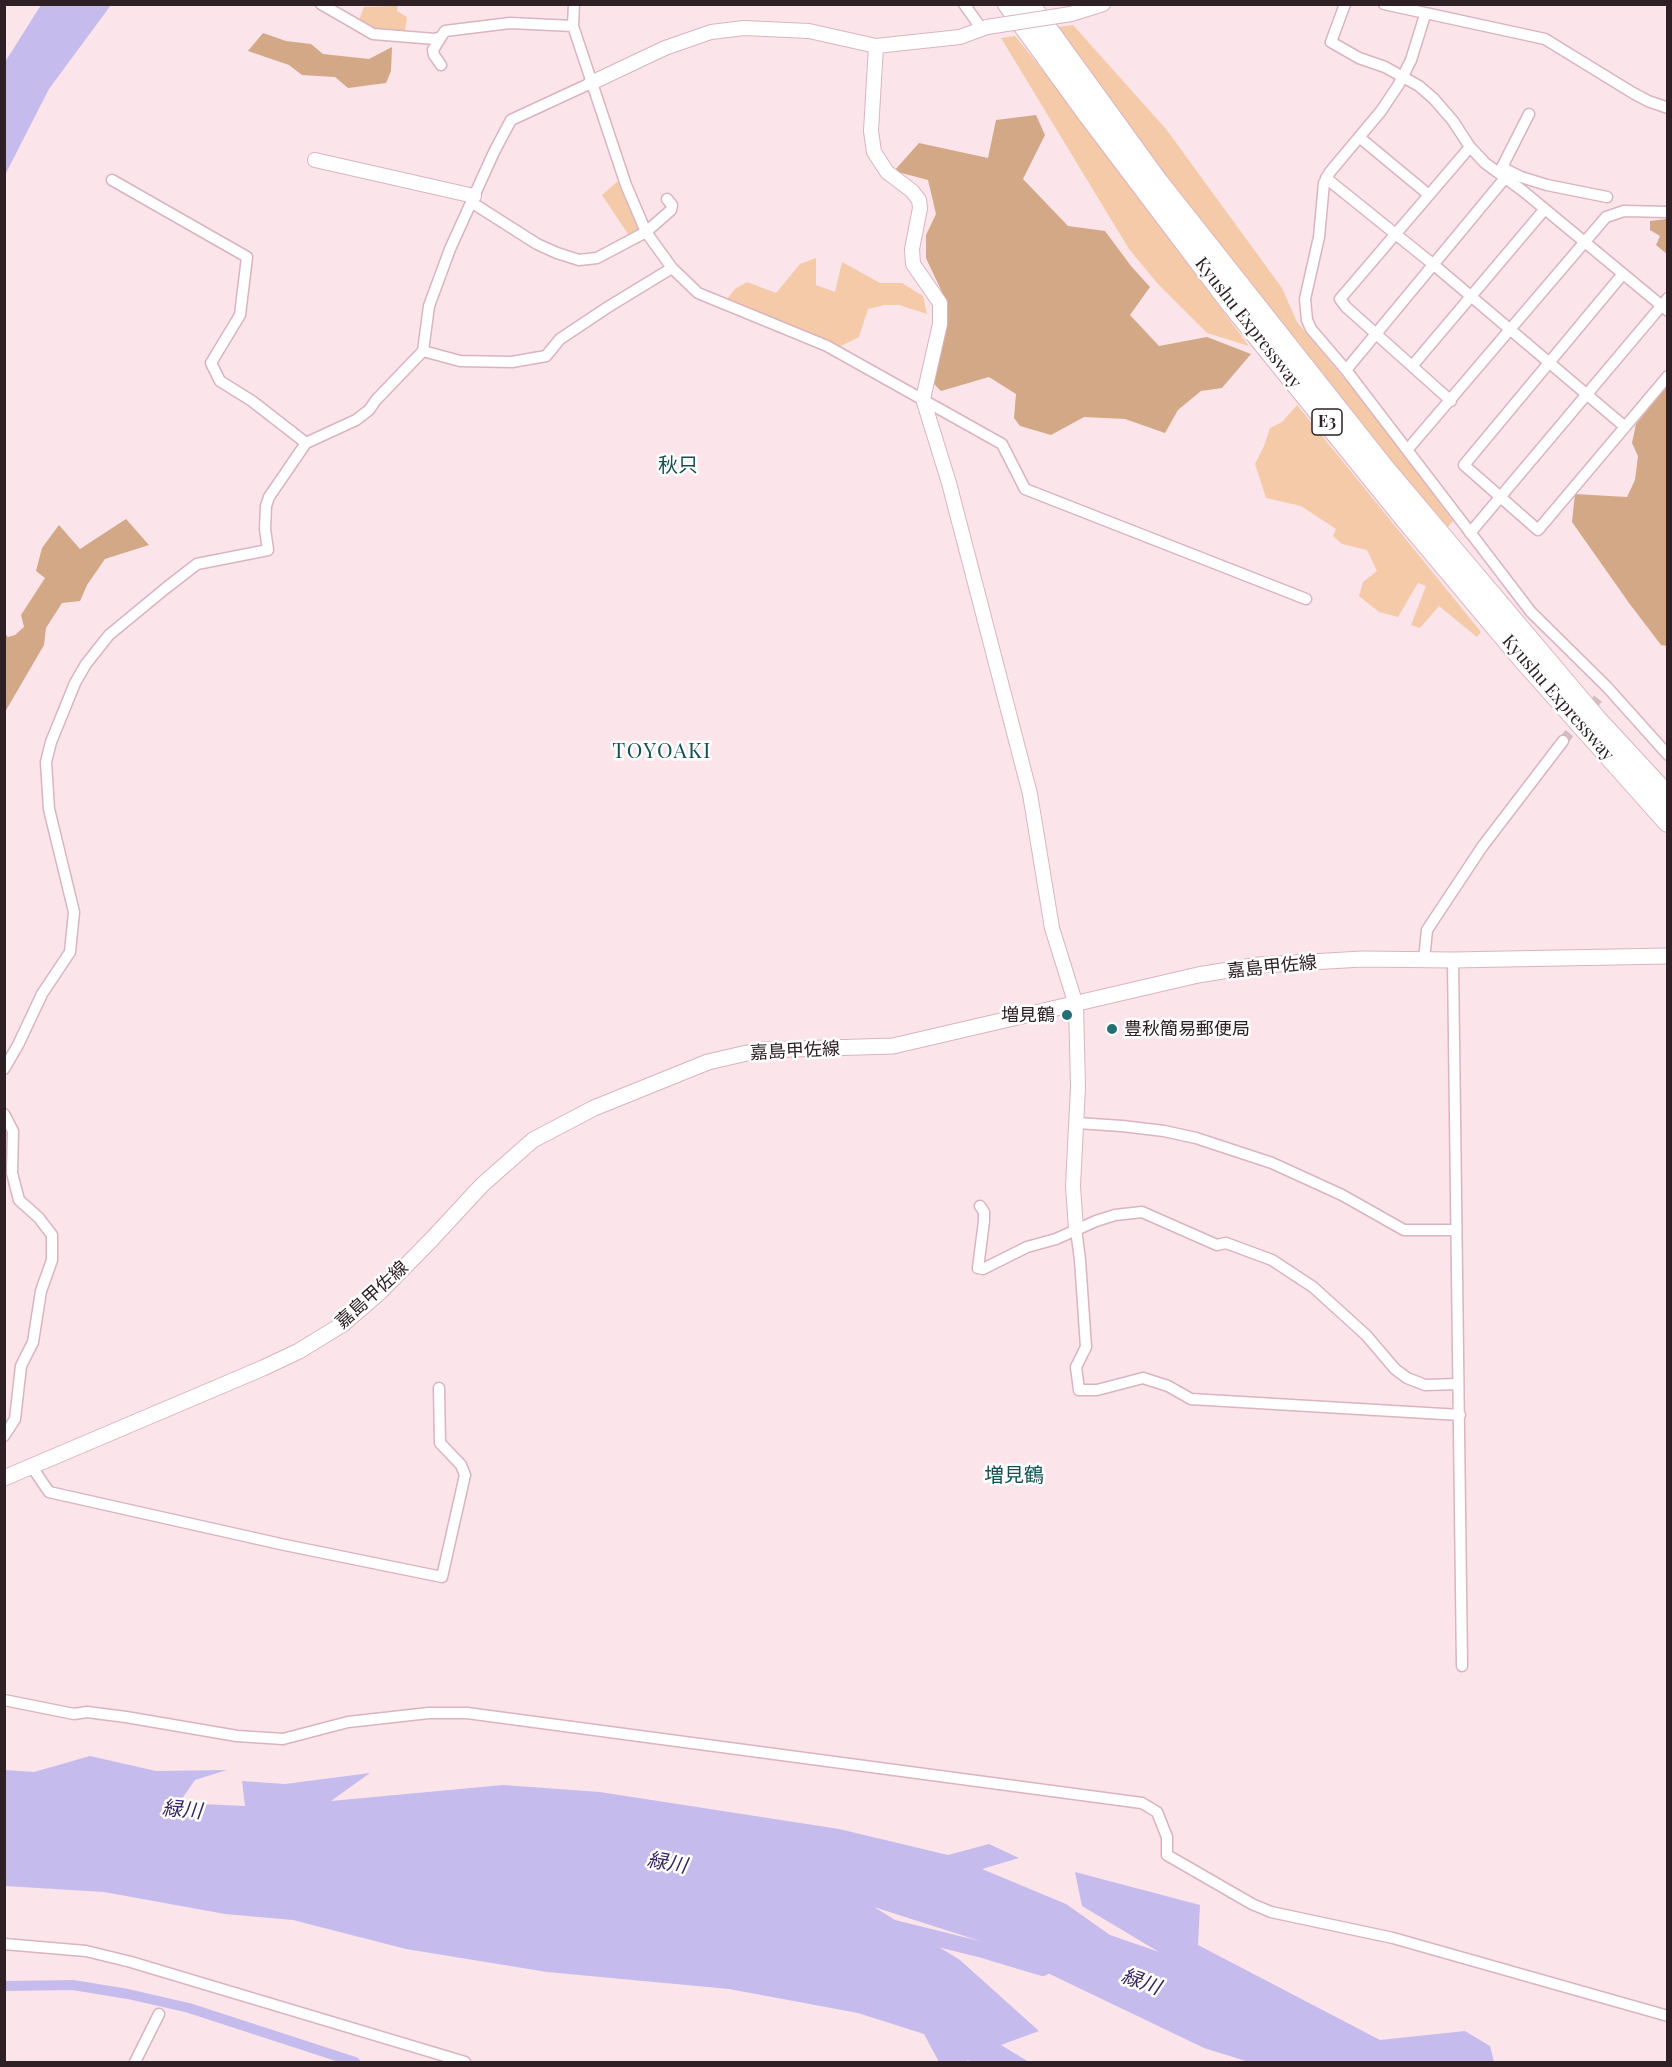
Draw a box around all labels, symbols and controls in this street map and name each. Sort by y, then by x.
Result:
street label: Kyushu Expressway [1190,253,1306,393]
road number: E3 [1312,409,1342,435]
district label: 秋只 [658,454,698,478]
street label: Kyushu Expressway [1497,630,1619,766]
district label: TOYOAKI [612,738,712,764]
street label: 嘉島甲佐線 [1226,952,1318,982]
place label: 増見鶴 [1001,1004,1055,1026]
marker: 増見鶴 [1060,1008,1074,1022]
place label: 豊秋簡易郵便局 [1124,1018,1250,1040]
marker: 豊秋簡易郵便局 [1105,1022,1119,1036]
street label: 嘉島甲佐線 [749,1038,841,1064]
street label: 嘉島甲佐線 [331,1257,413,1333]
district label: 増見鶴 [984,1464,1044,1488]
water label: 緑川 [161,1796,203,1824]
water label: 緑川 [645,1848,689,1878]
water label: 緑川 [1118,1964,1164,2000]

